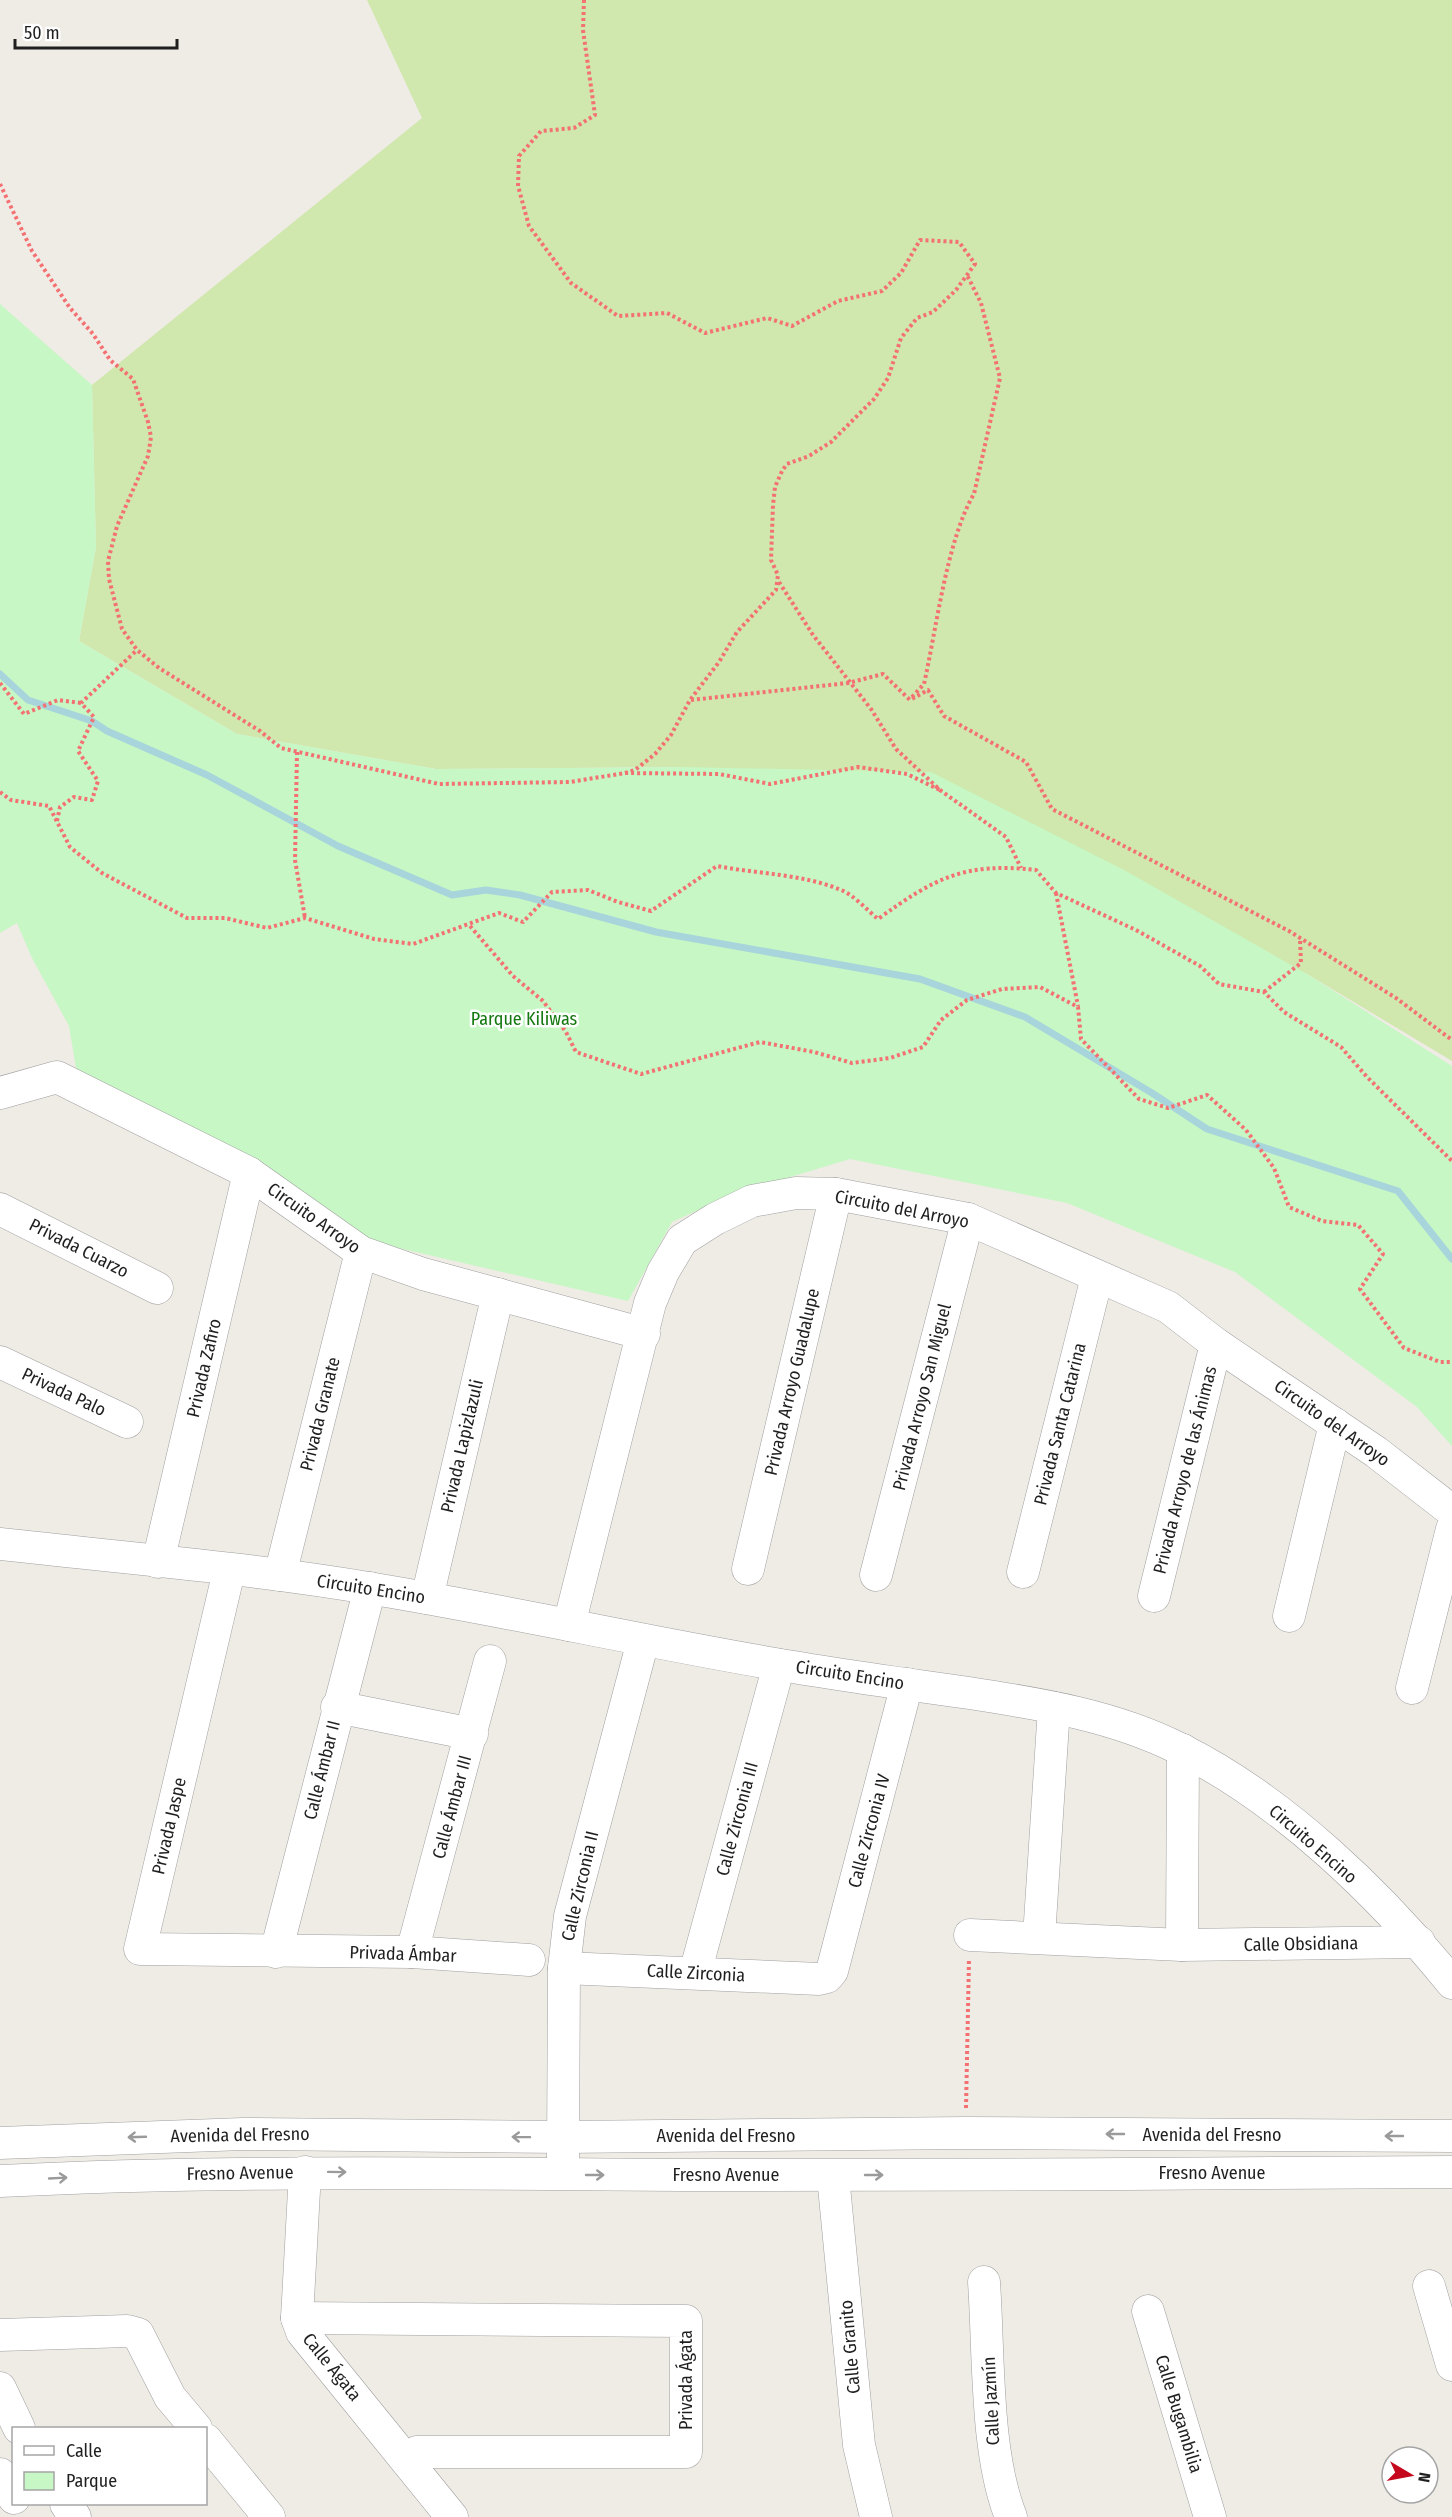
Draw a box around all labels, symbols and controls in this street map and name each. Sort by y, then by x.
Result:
scale bar [15,12,177,50]
text: 50 m [24,22,60,44]
park label: Parque Kiliwas [471,1008,578,1030]
street label: Circuito Arroyo [263,1178,365,1258]
street label: Circuito del Arroyo [833,1185,971,1233]
street label: Privada Cuarzo [26,1214,132,1282]
street label: Privada Arroyo Guadalupe [760,1286,824,1478]
street label: Privada Arroyo San Miguel [888,1301,956,1493]
street label: Privada Zafiro [182,1316,226,1420]
street label: Privada Santa Catarina [1029,1340,1091,1508]
street label: Privada Granate [295,1355,345,1473]
street label: Privada Palo [18,1363,110,1421]
street label: Privada Arroyo de las Ánimas [1148,1363,1222,1576]
street label: Circuito del Arroyo [1270,1375,1394,1471]
street label: Privada Lapizlazuli [436,1377,488,1515]
street label: Circuito Encino [315,1570,427,1608]
street label: Circuito Encino [794,1656,906,1694]
street label: Calle Ámbar II [298,1718,345,1822]
street label: Calle Ámbar III [427,1753,476,1861]
street label: Calle Zirconia III [711,1760,763,1878]
street label: Calle Zirconia IV [843,1771,895,1890]
street label: Privada Jaspe [147,1775,191,1877]
street label: Circuito Encino [1265,1800,1361,1888]
street label: Calle Zirconia II [557,1829,603,1943]
street label: Calle Obsidiana [1244,1932,1359,1956]
street label: Privada Ámbar [349,1940,458,1967]
street label: Calle Zirconia [646,1959,746,1987]
street label: Avenida del Fresno [170,2123,310,2147]
street label: Avenida del Fresno [1142,2124,1282,2146]
street label: Avenida del Fresno [656,2125,796,2147]
one-way arrow [1105,2128,1125,2140]
one-way arrow [1384,2130,1404,2142]
one-way arrow [511,2131,531,2143]
one-way arrow [127,2132,147,2143]
street label: Fresno Avenue [186,2161,294,2185]
street label: Fresno Avenue [1159,2162,1266,2184]
street label: Fresno Avenue [673,2164,780,2186]
one-way arrow [327,2166,347,2178]
one-way arrow [585,2169,605,2180]
one-way arrow [864,2169,884,2181]
one-way arrow [48,2173,68,2184]
street label: Calle Granito [835,2299,865,2395]
street label: Calle Ágata [298,2328,367,2406]
street label: Privada Ágata [674,2330,697,2430]
street label: Calle Bugambilia [1151,2352,1207,2476]
street label: Calle Jazmín [978,2356,1004,2446]
legend [12,2427,207,2505]
text: Calle [66,2440,102,2462]
north arrow [1380,2445,1440,2505]
text: Parque [66,2470,117,2492]
text: N [1414,2471,1434,2484]

